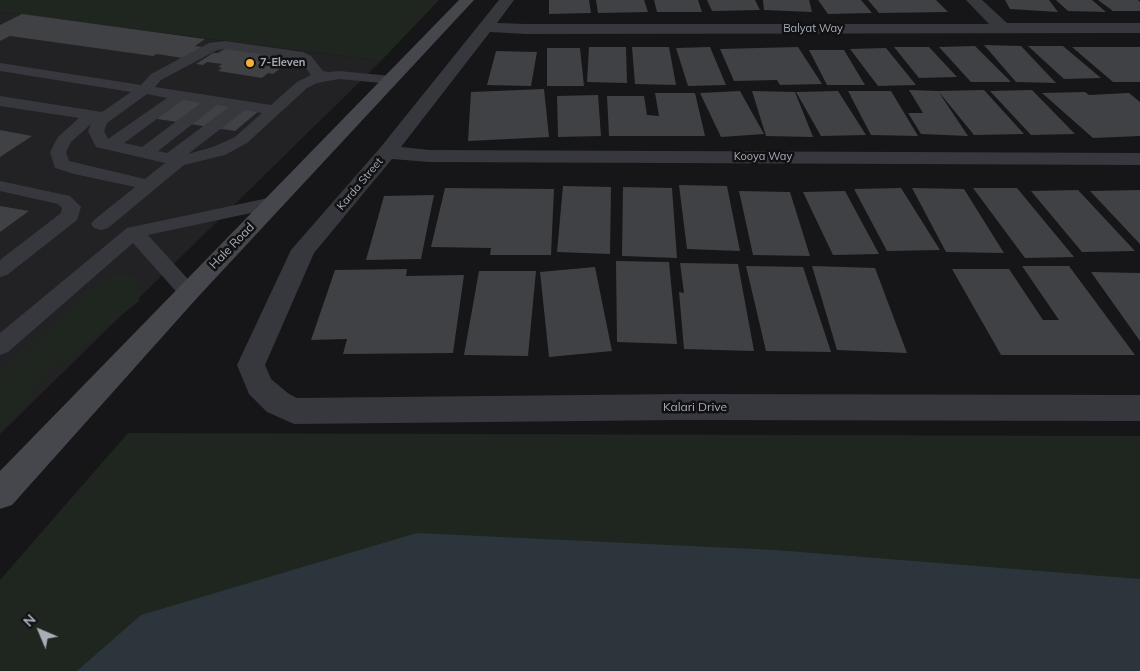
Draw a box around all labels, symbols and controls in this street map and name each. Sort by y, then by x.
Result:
street label: Balyat Way [783,22,843,36]
place label: 7-Eleven [260,56,305,70]
marker: 7-Eleven [244,57,256,69]
street label: Kooya Way [734,150,792,164]
street label: Karda Street [334,155,386,213]
street label: Hale Road [207,220,257,272]
street label: Kalari Drive [663,400,727,414]
north arrow [15,606,65,656]
text: N [19,610,39,631]

